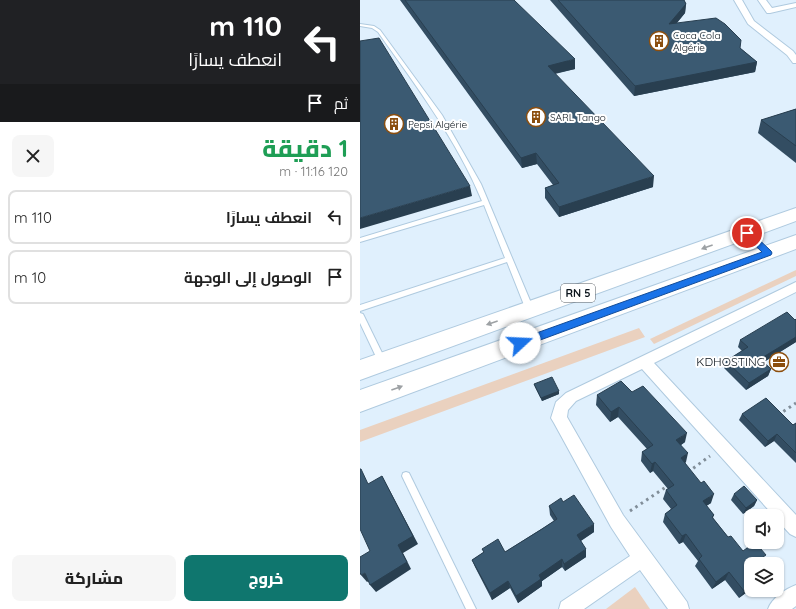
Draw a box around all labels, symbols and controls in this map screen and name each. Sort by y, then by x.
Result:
text: 110 m [209,8,282,43]
icon: left [296,16,348,68]
place label: Coca Cola Algérie [673,29,720,54]
building icon: Coca Cola Algérie [648,30,670,52]
text: انعطف يسارًا [188,48,282,71]
icon: arrive [304,92,326,114]
text: ثم [334,94,348,113]
building icon: SARL Tango [525,106,547,128]
place label: SARL Tango [550,111,606,124]
building icon: Pepsi Algérie [383,113,405,135]
place label: Pepsi Algérie [408,118,467,131]
text: 1 دقيقة [262,133,348,163]
button: close [12,135,54,177]
text: 120 m · 11:16 [279,163,348,179]
icon: left [324,206,346,228]
text: 110 m [14,208,52,227]
text: انعطف يسارًا [226,208,312,227]
pin [730,216,764,250]
icon: arrive [736,222,758,244]
one-way arrow [700,245,712,251]
icon: arrive [324,266,346,288]
text: 10 m [14,268,46,287]
text: الوصول إلى الوجهة [184,268,312,287]
road number: RN 5 [561,284,595,302]
one-way arrow [486,321,498,327]
position arrow [499,322,541,364]
office icon: KDHOSTING [768,351,790,373]
place label: KDHOSTING [696,354,765,369]
one-way arrow [391,385,403,391]
map controls [744,509,784,597]
button: sound [744,509,784,549]
button: مشاركة [12,555,176,601]
button: خروج [184,555,348,601]
button: layers [744,557,784,597]

